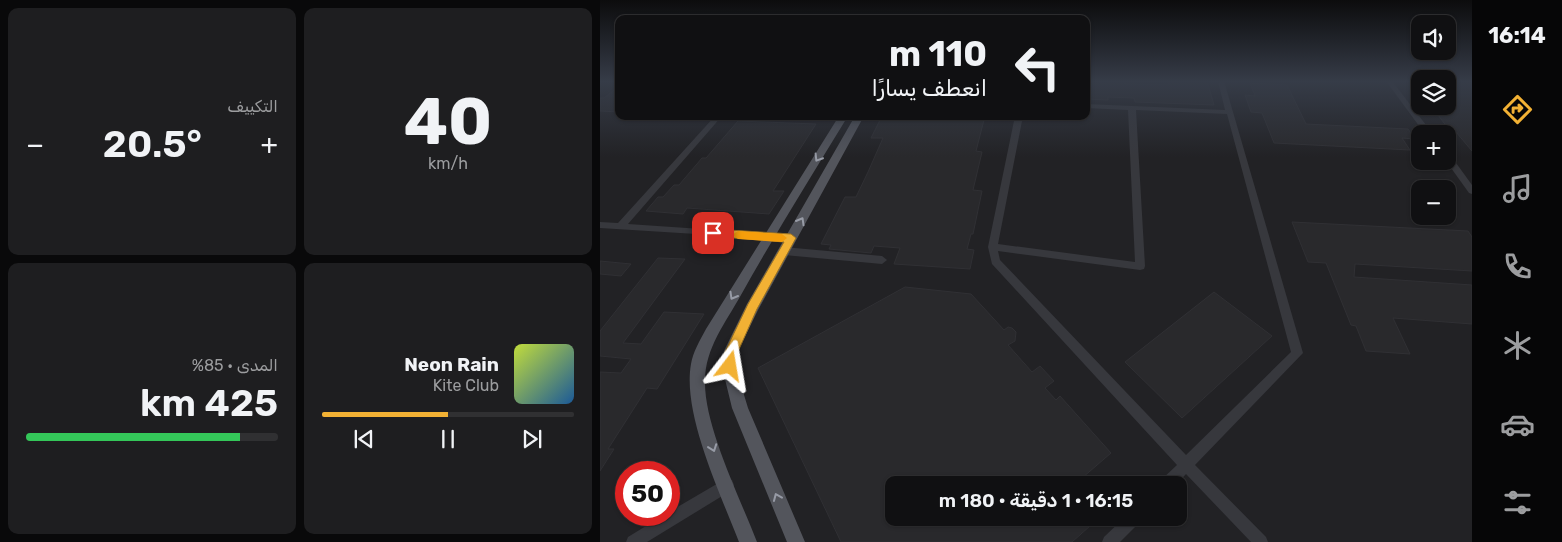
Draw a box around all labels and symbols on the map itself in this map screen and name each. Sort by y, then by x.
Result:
one-way arrow [815,152,824,161]
pin [692,212,734,254]
one-way arrow [794,218,804,227]
one-way arrow [730,291,740,300]
position arrow [703,339,755,391]
one-way arrow [707,443,717,452]
speed limit sign: 50 [615,461,680,526]
one-way arrow [772,493,783,502]

